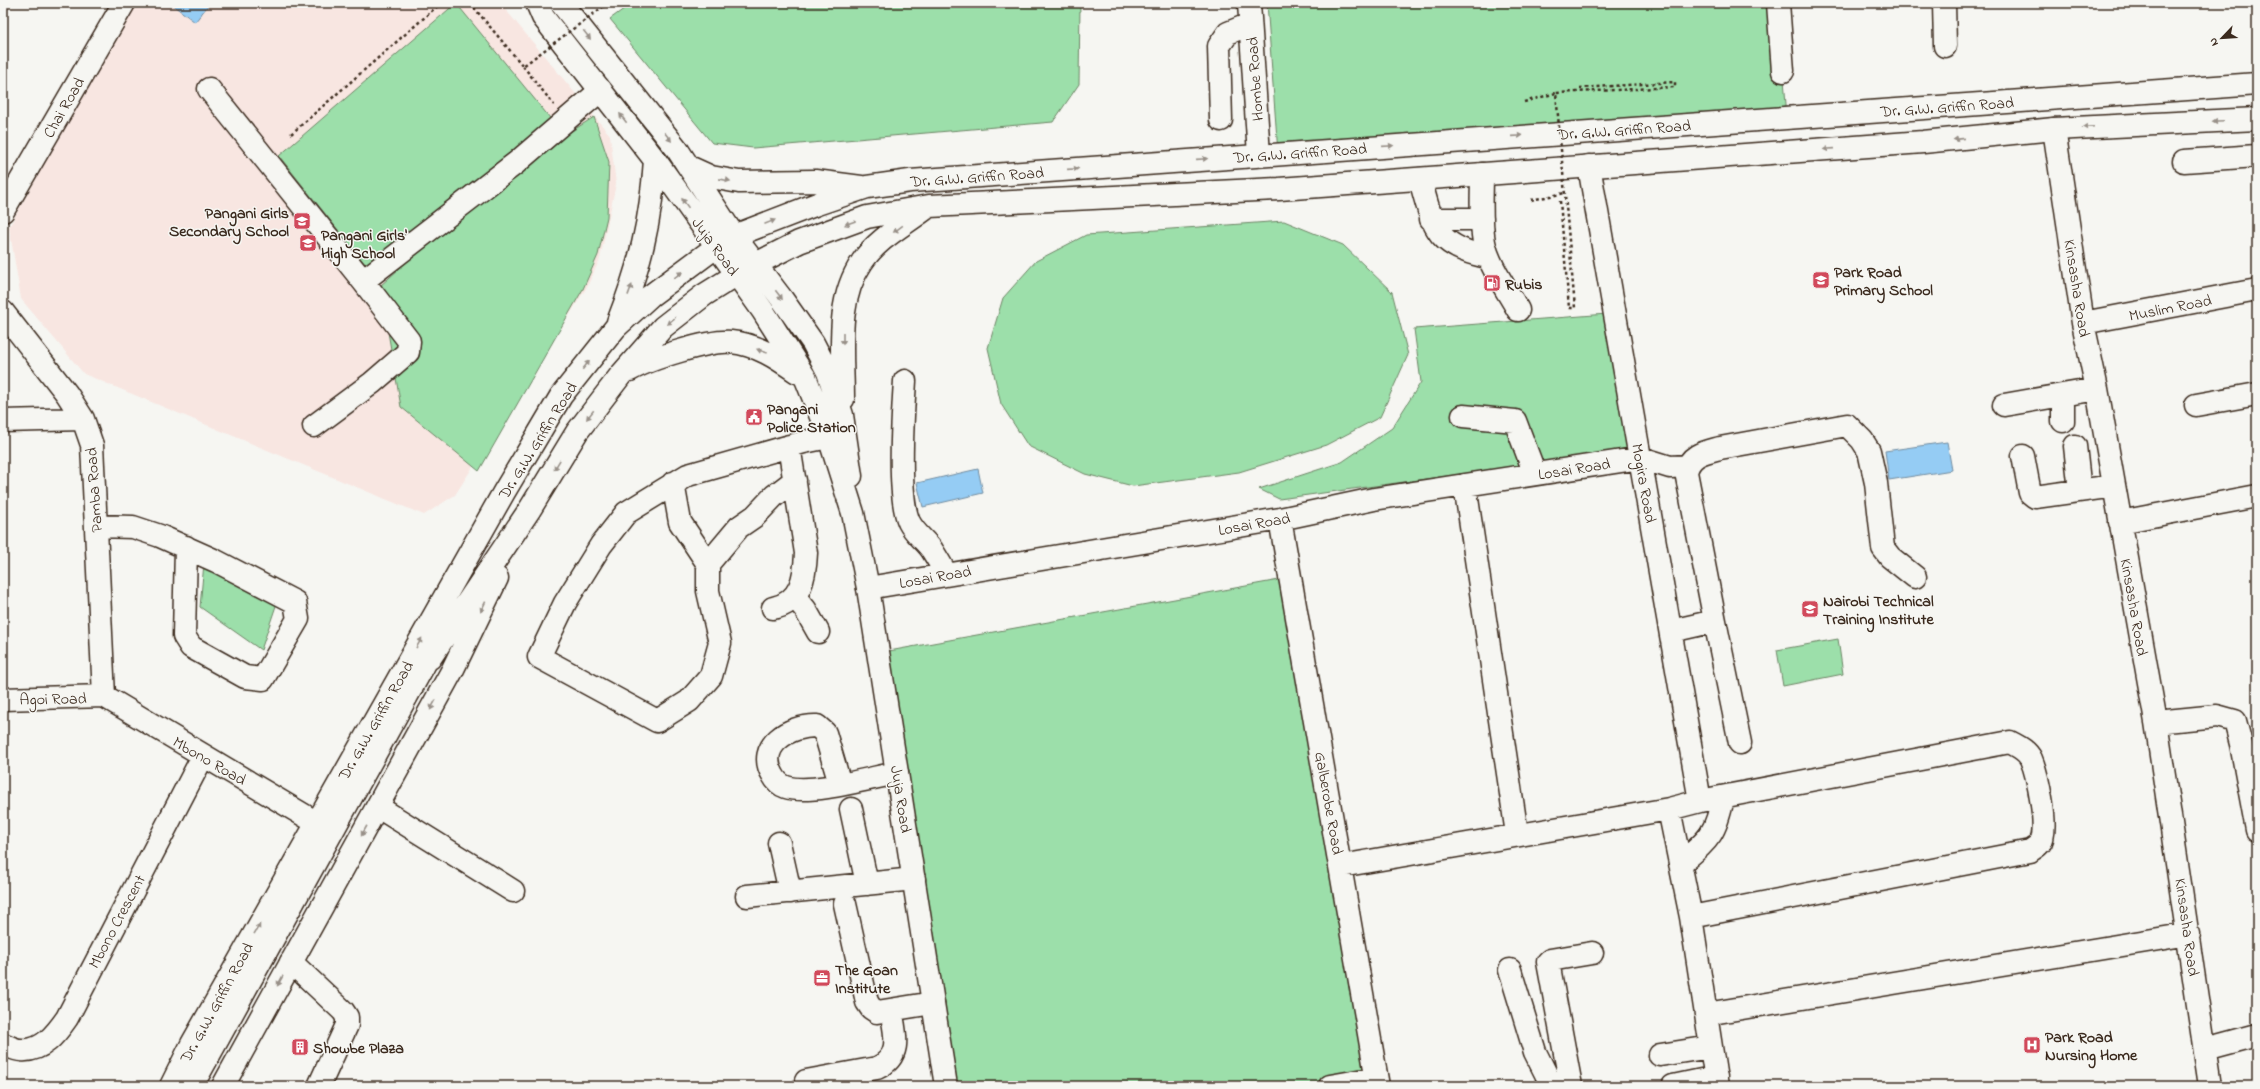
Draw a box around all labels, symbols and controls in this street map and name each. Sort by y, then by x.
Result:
north arrow [2202,18,2242,58]
one-way arrow [583,30,591,41]
text: N [2205,35,2223,49]
street label: Hombe Road [1241,36,1271,122]
street label: Chai Road [38,73,92,143]
street label: Dr. G.W. Griffin Road [1879,91,2015,125]
one-way arrow [619,113,627,124]
street label: Dr. G.W. Griffin Road [1556,114,1692,148]
one-way arrow [2212,117,2224,124]
one-way arrow [2082,124,2094,131]
one-way arrow [663,132,672,143]
one-way arrow [1511,133,1523,140]
one-way arrow [1953,135,1965,142]
street label: Dr. G.W. Griffin Road [1232,137,1368,171]
one-way arrow [1382,142,1394,149]
one-way arrow [1823,145,1835,152]
one-way arrow [1196,155,1208,162]
street label: Dr. G.W. Griffin Road [909,161,1045,195]
one-way arrow [1067,165,1079,172]
one-way arrow [719,177,731,183]
one-way arrow [681,198,689,209]
place label: Pangani Girls Secondary School [169,202,289,245]
school or university icon: Pangani Girls Secondary School [292,211,312,231]
street label: Juja Road [685,213,744,282]
one-way arrow [764,218,776,224]
one-way arrow [844,221,856,227]
place label: Pangani Girls' High School [321,224,407,267]
one-way arrow [892,225,903,233]
school or university icon: Pangani Girls' High School [298,233,318,253]
street label: Kinsasha Road [2056,238,2096,339]
place label: Park Road Primary School [1834,261,1933,304]
school or university icon: Park Road Primary School [1811,270,1831,290]
one-way arrow [673,271,683,279]
fuel station icon: Rubis [1482,273,1502,293]
place label: Rubis [1504,273,1542,297]
one-way arrow [627,284,633,296]
street label: Muslim Road [2127,289,2214,329]
one-way arrow [775,290,783,300]
one-way arrow [665,317,676,326]
one-way arrow [840,333,846,346]
one-way arrow [755,347,767,353]
one-way arrow [581,360,590,371]
street label: Dr. G.W. Griffin Road [493,378,584,505]
place label: Pangani Police Station [767,398,856,440]
public building icon: Pangani Police Station [744,407,764,427]
one-way arrow [586,409,594,420]
street label: Mogira Road [1624,442,1662,525]
street label: Pamba Road [80,446,110,533]
street label: Losai Road [1537,452,1612,488]
one-way arrow [553,459,560,471]
street label: Losai Road [1216,507,1292,543]
street label: Kinsasha Road [2113,557,2153,658]
street label: Losai Road [897,560,973,596]
place label: Nairobi Technical Training Institute [1823,590,1934,633]
school or university icon: Nairobi Technical Training Institute [1800,599,1820,619]
one-way arrow [480,601,486,612]
one-way arrow [416,637,422,649]
street label: Dr. G.W. Griffin Road [332,657,421,786]
street label: Agoi Road [19,687,87,713]
one-way arrow [430,699,437,711]
street label: Mbono Road [168,731,250,792]
street label: Galberobe Road [1307,750,1349,857]
street label: Juja Road [883,764,917,835]
one-way arrow [361,825,367,837]
street label: Mbono Crescent [83,870,153,973]
street label: Kinsasha Road [2167,877,2205,978]
one-way arrow [253,923,260,935]
street label: Dr. G.W. Griffin Road [174,939,261,1068]
place label: The Goan Institute [835,959,898,1001]
office icon: The Goan Institute [812,968,832,988]
one-way arrow [277,976,284,987]
place label: Park Road Nursing Home [2045,1026,2138,1069]
hospital icon: Park Road Nursing Home [2022,1035,2042,1055]
building icon: Showbe Plaza [290,1037,310,1057]
place label: Showbe Plaza [313,1037,404,1061]

